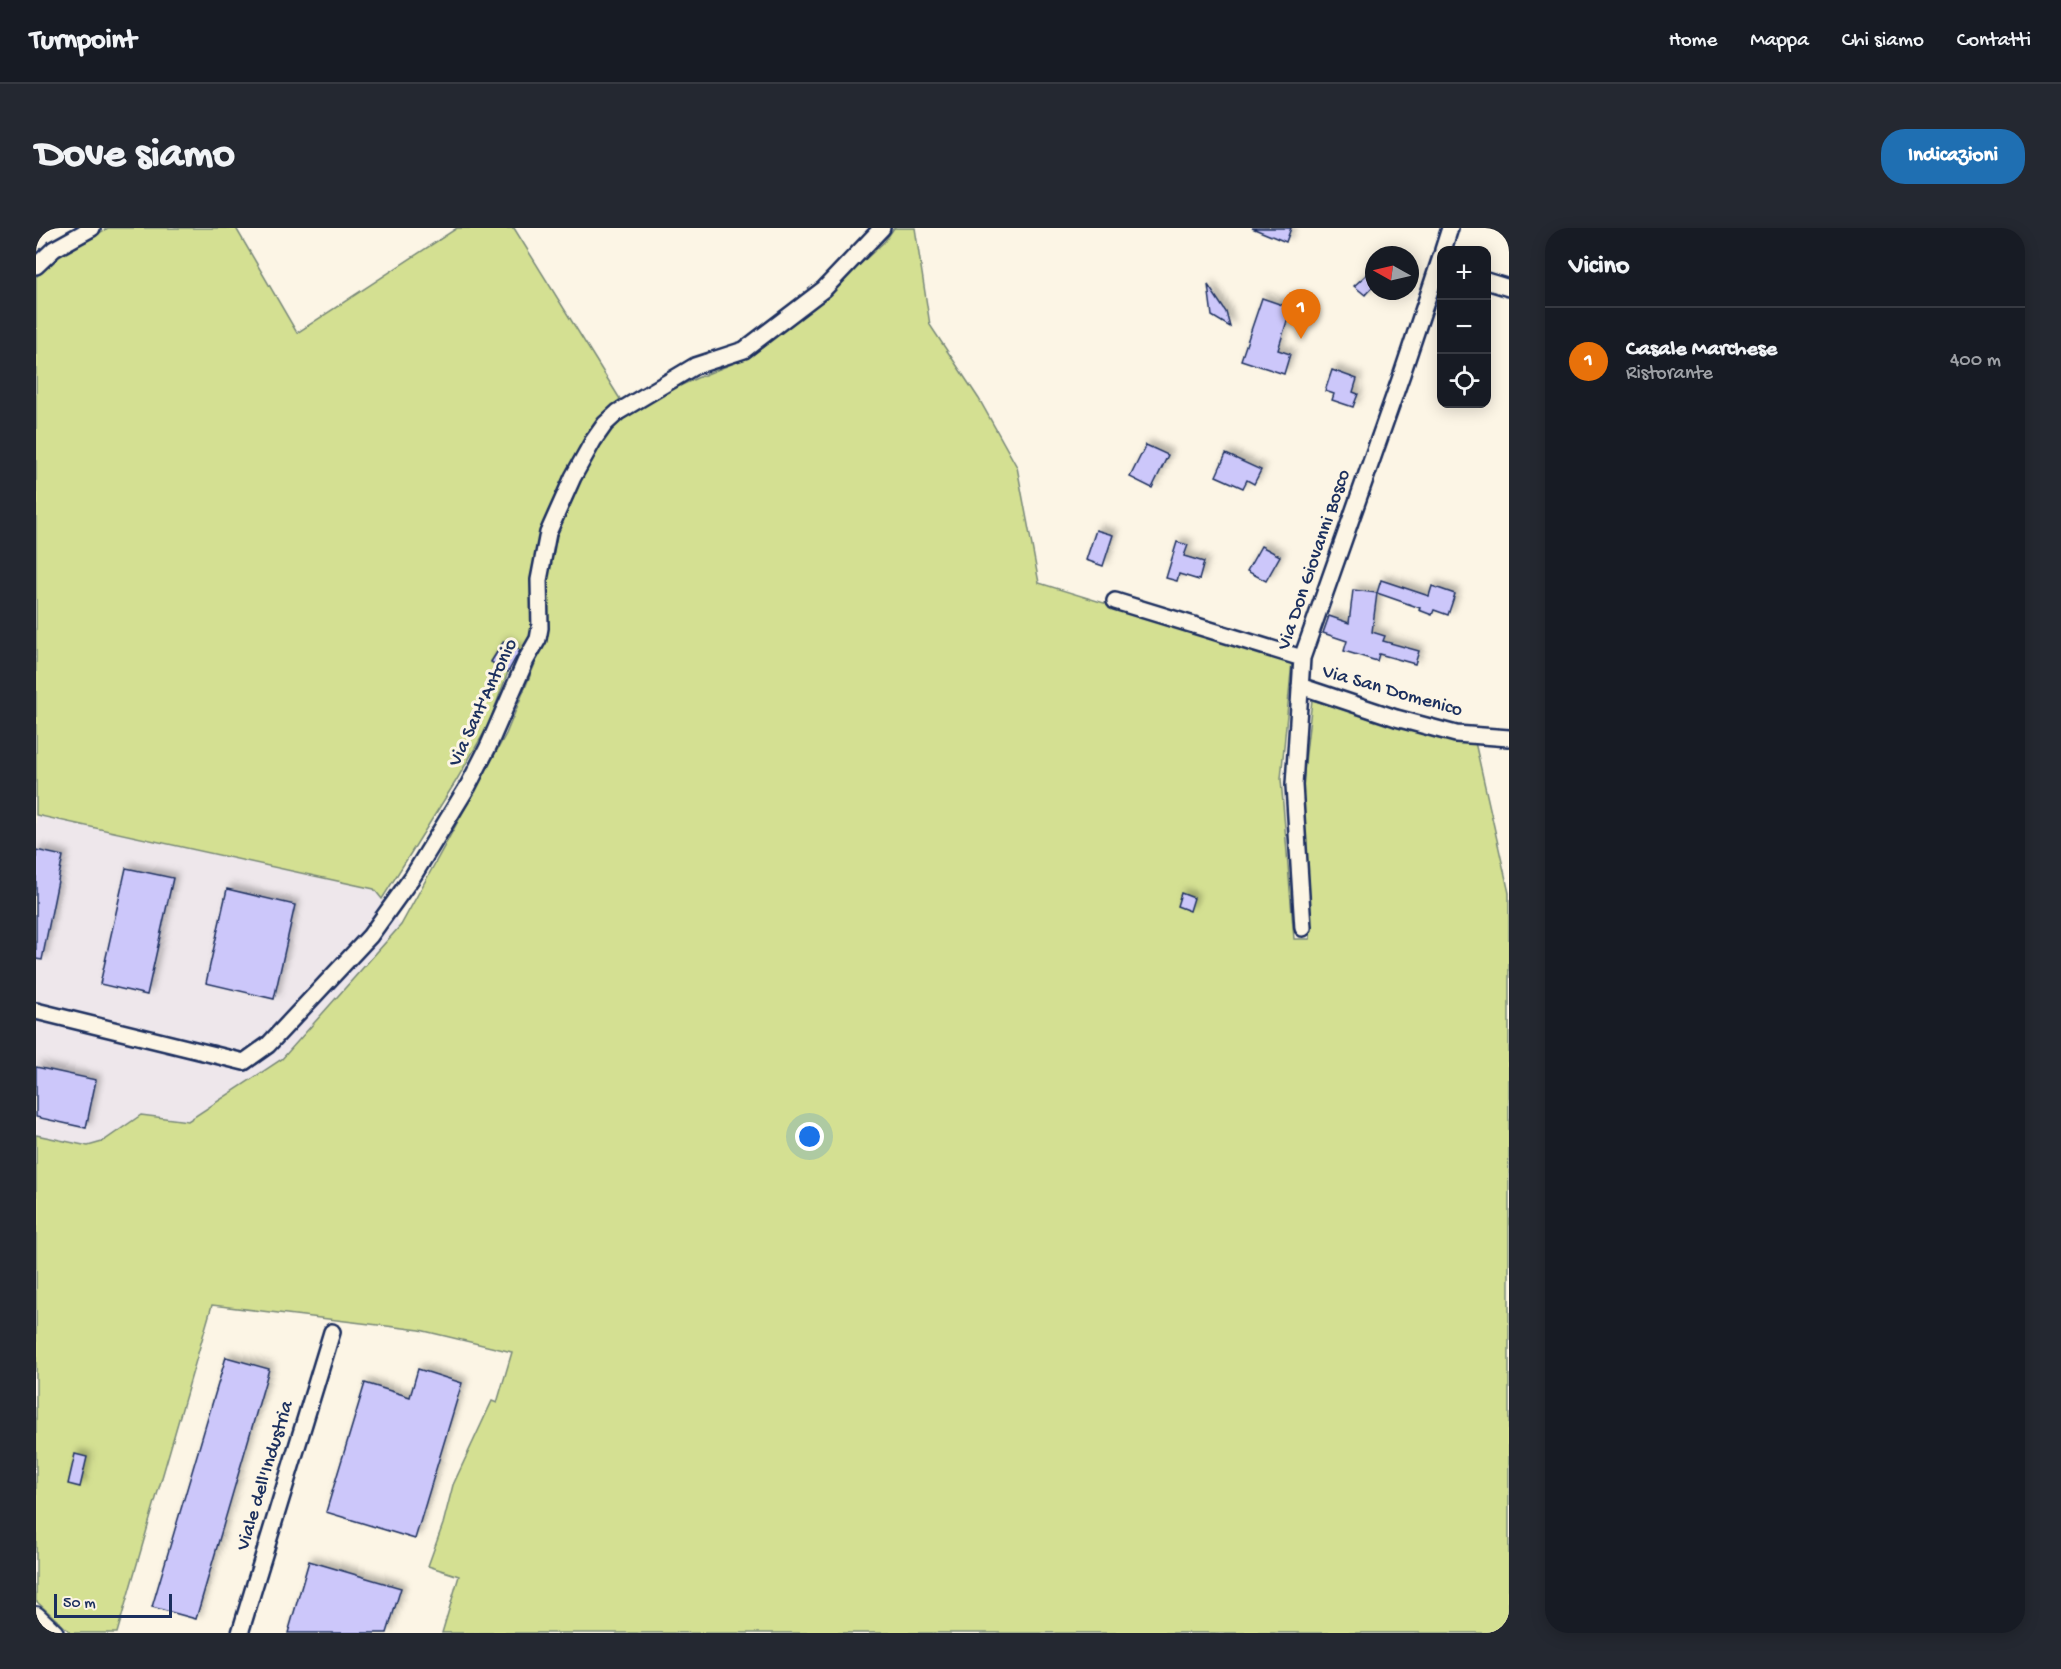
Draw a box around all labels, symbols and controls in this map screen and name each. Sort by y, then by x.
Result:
text: Turnpoint [30,25,136,58]
text: Home [1669,29,1717,54]
text: Mappa [1750,29,1809,54]
text: Chi siamo [1842,29,1924,54]
text: Contatti [1957,29,2031,54]
button: Indicazioni [1881,129,2025,184]
text: Dove siamo [36,132,235,181]
north arrow [1365,246,1419,300]
map controls [1437,246,1491,408]
button: + [1437,246,1491,300]
text: Vicino [1569,252,1629,283]
pin: 1 [1282,290,1320,339]
button: − [1437,300,1491,354]
text: Casale Marchese [1626,337,1777,363]
text: 1 [1584,350,1593,373]
text: 400 m [1950,350,2001,373]
button: locate [1437,354,1491,408]
text: Ristorante [1626,363,1713,386]
street label: Via Don Giovanni Bosco [1273,467,1357,654]
street label: Via Sant'Antonio [444,635,524,772]
street label: Via San Domenico [1318,661,1465,723]
your location [795,1122,824,1151]
street label: Viale dell'Industria [232,1397,300,1555]
scale bar [54,1591,172,1618]
text: 50 m [63,1595,96,1614]

